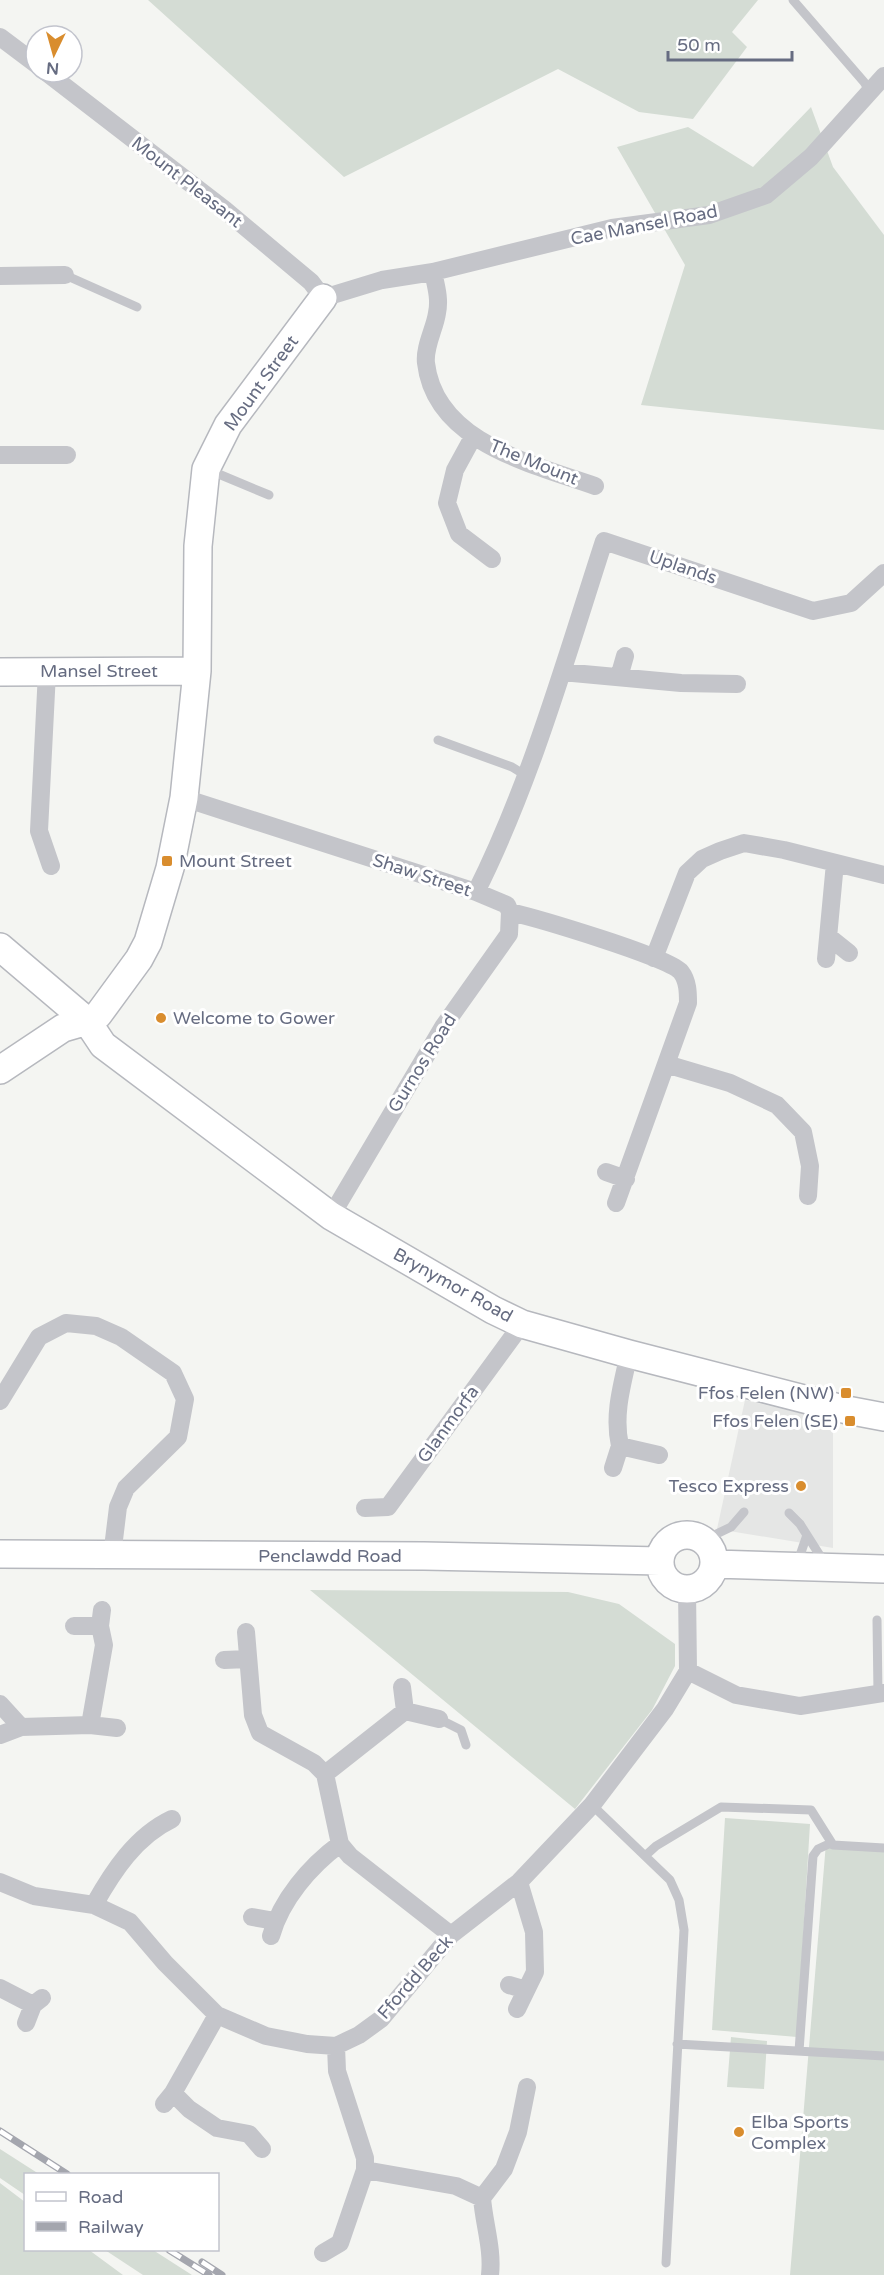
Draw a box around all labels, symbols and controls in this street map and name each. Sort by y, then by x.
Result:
north arrow [24,24,84,84]
scale bar [668,24,792,62]
text: 50 m [677,34,721,56]
text: N [46,57,60,78]
street label: Mount Pleasant [127,132,247,232]
street label: Cae Mansel Road [569,200,719,250]
street label: Mount Street [219,331,303,435]
street label: The Mount [487,434,582,490]
street label: Uplands [646,545,720,589]
street label: Mansel Street [40,660,158,682]
street label: Shaw Street [370,849,474,901]
place label: Mount Street [179,850,292,872]
marker: Mount Street [160,854,174,868]
place label: Welcome to Gower [173,1007,335,1029]
street label: Gurnos Road [383,1010,461,1116]
marker: Welcome to Gower [154,1011,168,1025]
street label: Brynymor Road [389,1243,517,1327]
street label: Glanmorfa [413,1381,483,1467]
place label: Ffos Felen (NW) [698,1382,834,1404]
marker: Ffos Felen (NW) [839,1386,853,1400]
place label: Ffos Felen (SE) [712,1410,838,1432]
marker: Ffos Felen (SE) [843,1414,857,1428]
place label: Tesco Express [669,1475,789,1497]
marker: Tesco Express [794,1479,808,1493]
street label: Penclawdd Road [258,1545,402,1567]
street label: Ffordd Beck [373,1930,458,2023]
place label: Elba Sports Complex [751,2111,849,2154]
marker: Elba Sports Complex [732,2125,746,2139]
legend [24,2173,219,2251]
text: Road [78,2186,123,2208]
text: Railway [78,2216,144,2238]

